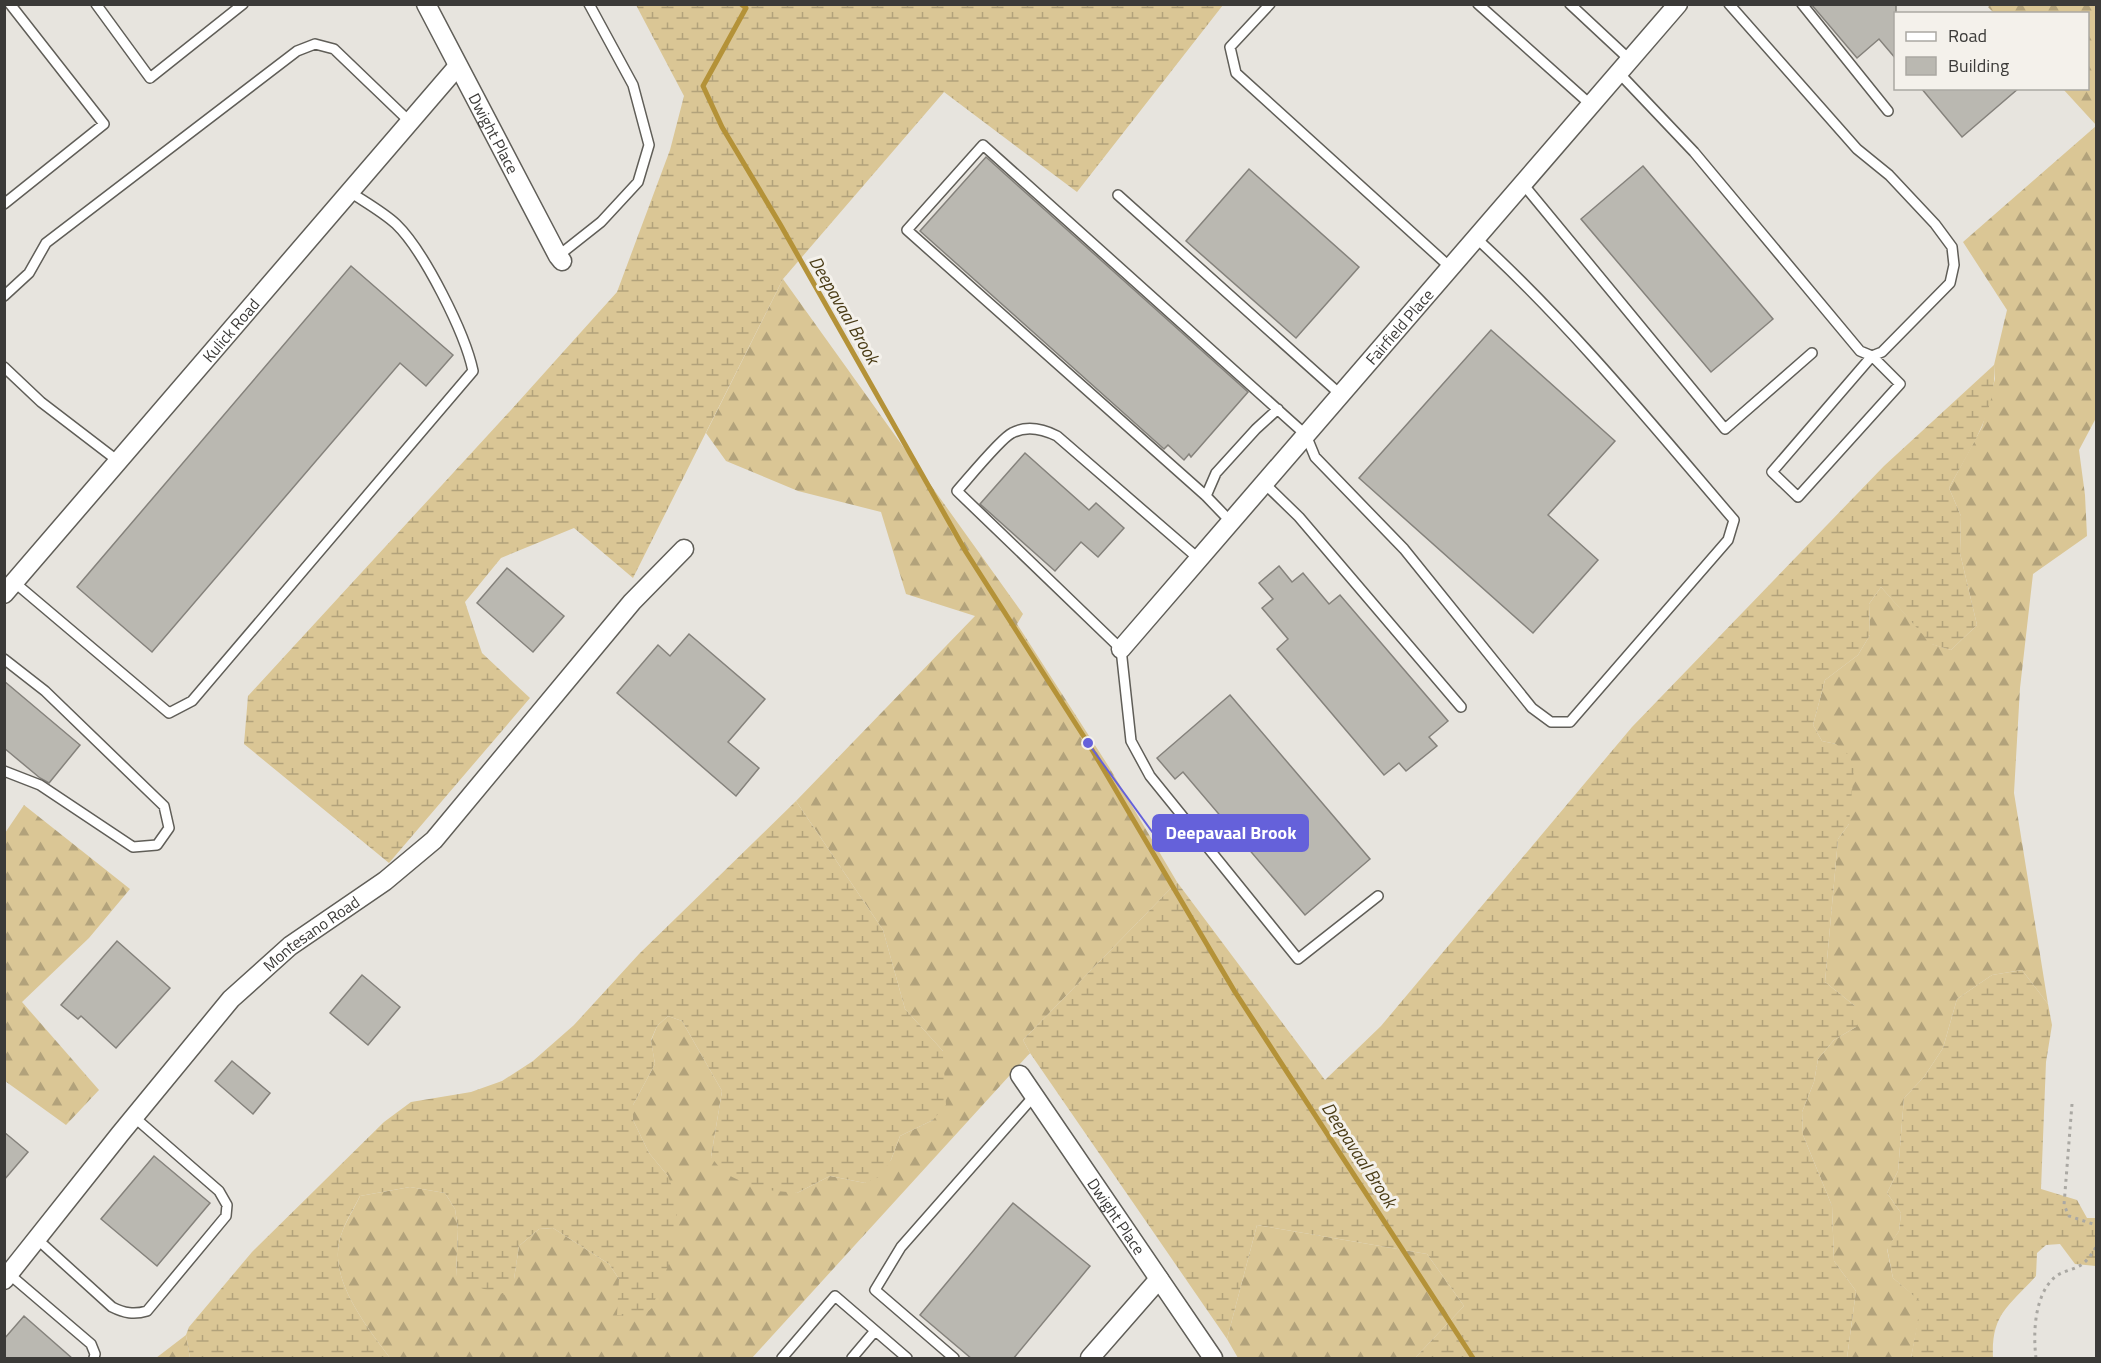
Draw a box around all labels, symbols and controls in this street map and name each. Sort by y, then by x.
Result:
legend [1894,12,2089,90]
text: Road [1948,22,1987,49]
text: Building [1948,52,2009,79]
street label: Dwight Place [463,89,525,178]
water label: Deepavaal Brook [803,251,887,371]
street label: Fairfield Place [1360,283,1439,370]
street label: Kulick Road [196,293,265,367]
callout: Deepavaal Brook [1153,815,1308,851]
text: Deepavaal Brook [1166,819,1297,846]
street label: Montesano Road [257,890,364,977]
water label: Deepavaal Brook [1315,1097,1405,1214]
street label: Dwight Place [1082,1173,1151,1259]

